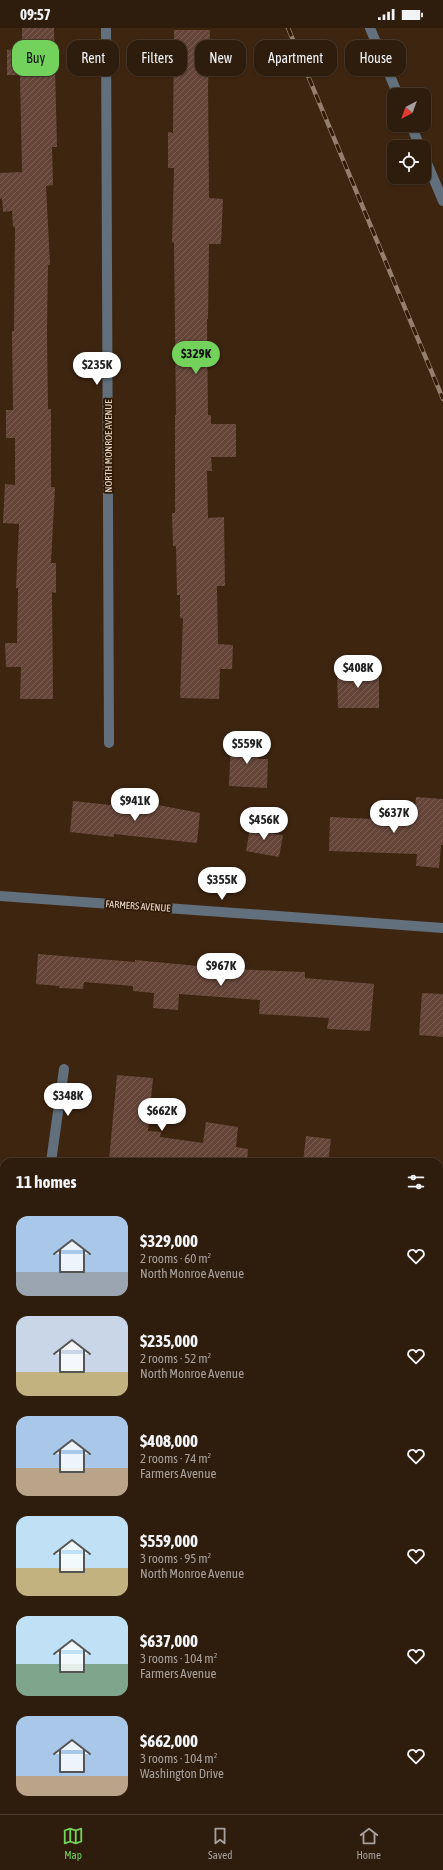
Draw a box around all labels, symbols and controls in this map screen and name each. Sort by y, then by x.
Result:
text: 09:57 [20,6,51,23]
chip: Buy [12,40,59,76]
chip: Rent [67,40,119,76]
chip: Filters [127,40,187,76]
chip: New [195,40,246,76]
chip: Apartment [254,40,337,76]
chip: House [345,40,406,76]
north arrow [387,88,431,132]
map controls [387,88,431,184]
button: locate [387,140,431,184]
pin: $329K [168,341,224,375]
text: $329K [181,346,211,361]
pin: $235K [69,352,125,386]
text: $235K [82,357,112,372]
street label: NORTH MONROE AVENUE [103,399,114,493]
pin: $408K [330,655,386,689]
text: $408K [343,660,373,675]
pin: $559K [219,731,275,765]
text: $559K [232,736,262,751]
pin: $941K [107,788,163,822]
text: $941K [120,793,150,808]
pin: $637K [366,800,422,834]
text: $637K [379,805,409,820]
pin: $456K [236,807,292,841]
text: $456K [249,812,279,827]
pin: $355K [194,867,250,901]
text: $355K [207,872,237,887]
street label: FARMERS AVENUE [105,898,172,914]
pin: $967K [193,953,249,987]
text: $967K [206,958,236,973]
pin: $348K [40,1083,96,1117]
text: $348K [53,1088,83,1103]
pin: $662K [134,1098,190,1132]
text: $662K [147,1103,177,1118]
icon: filters [405,1171,427,1193]
text: 11 homes [16,1172,77,1192]
text: $329,000 [140,1231,198,1251]
icon: home [48,1232,96,1280]
icon: heart [405,1245,427,1267]
text: 2 rooms · 60 m² [140,1251,211,1266]
text: North Monroe Avenue [140,1266,244,1281]
text: $235,000 [140,1331,198,1351]
icon: home [48,1332,96,1380]
icon: heart [405,1345,427,1367]
text: 2 rooms · 52 m² [140,1351,211,1366]
text: North Monroe Avenue [140,1366,244,1381]
text: $408,000 [140,1431,198,1451]
icon: home [48,1432,96,1480]
icon: heart [405,1445,427,1467]
text: 2 rooms · 74 m² [140,1451,211,1466]
text: Farmers Avenue [140,1466,216,1481]
text: $559,000 [140,1531,198,1551]
icon: home [48,1532,96,1580]
icon: heart [405,1545,427,1567]
text: 3 rooms · 95 m² [140,1551,211,1566]
text: North Monroe Avenue [140,1566,244,1581]
text: $637,000 [140,1631,198,1651]
icon: home [48,1632,96,1680]
icon: heart [405,1645,427,1667]
text: 3 rooms · 104 m² [140,1651,217,1666]
text: Farmers Avenue [140,1666,216,1681]
text: $662,000 [140,1731,198,1751]
icon: home [48,1732,96,1780]
icon: heart [405,1745,427,1767]
text: 3 rooms · 104 m² [140,1751,217,1766]
text: Washington Drive [140,1766,224,1781]
tab: Map [62,1825,84,1861]
tab: Saved [208,1825,232,1861]
tab: Home [356,1825,381,1861]

